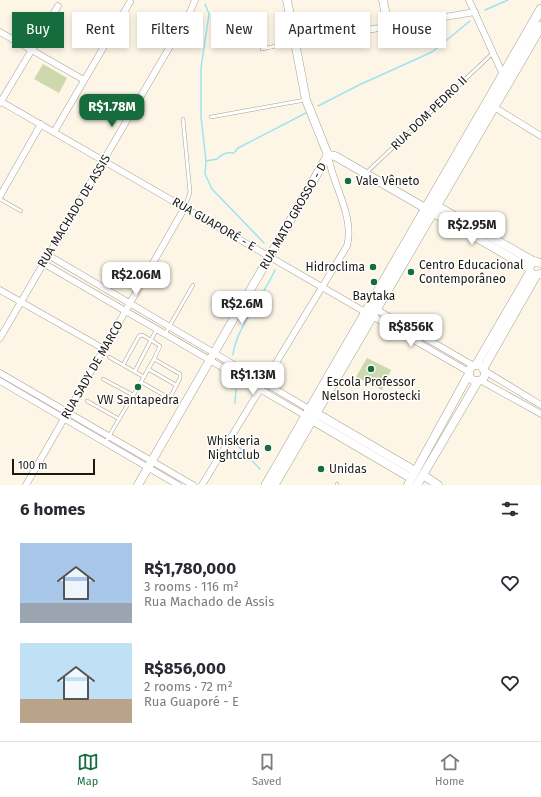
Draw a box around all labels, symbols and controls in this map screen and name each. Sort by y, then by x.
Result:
chip: Buy [12,12,64,48]
chip: Rent [72,12,129,48]
chip: Filters [137,12,203,48]
chip: New [211,12,267,48]
chip: Apartment [275,12,370,48]
chip: House [378,12,446,48]
street label: RUA DOM PEDRO II [388,73,470,153]
pin: R$1.78M [75,94,149,128]
text: R$1.78M [88,99,136,114]
street label: RUA MACHADO DE ASSIS [35,152,114,270]
street label: RUA MATO GROSSO - D [257,160,329,272]
place label: Vale Vêneto [356,174,419,188]
marker: Vale Vêneto [343,176,353,186]
street label: RUA GUAPORÉ - E [170,194,259,254]
pin: R$2.95M [435,212,509,246]
text: R$2.95M [448,217,496,232]
place label: Centro Educacional Contemporâneo [419,258,524,286]
place label: Hidroclima [306,260,365,274]
pin: R$2.06M [99,262,173,296]
marker: Hidroclima [368,262,378,272]
text: R$2.06M [111,267,161,282]
marker: Centro Educacional Contemporâneo [406,267,416,277]
marker: Baytaka [369,277,379,287]
place label: Baytaka [353,289,395,303]
pin: R$2.6M [209,291,275,325]
text: R$2.6M [221,296,263,311]
pin: R$856K [378,314,444,348]
street label: RUA SADY DE MARCO [58,318,126,422]
text: R$856K [388,319,434,334]
pin: R$1.13M [216,362,290,396]
marker: Escola Professor Nelson Horostecki [366,364,376,374]
text: R$1.13M [230,367,276,382]
place label: Escola Professor Nelson Horostecki [321,375,421,403]
marker: VW Santapedra [133,382,143,392]
place label: VW Santapedra [97,393,179,407]
place label: Whiskeria Nightclub [207,434,260,462]
marker: Whiskeria Nightclub [263,443,273,453]
scale bar [12,457,95,476]
text: 100 m [18,459,47,472]
place label: Unidas [329,462,367,476]
marker: Unidas [316,464,326,474]
icon: filters [499,498,521,520]
text: 6 homes [20,499,85,520]
text: R$1,780,000 [144,558,236,579]
icon: home [52,559,100,607]
icon: heart [499,572,521,594]
text: 3 rooms · 116 m² [144,579,239,594]
text: Rua Machado de Assis [144,594,274,609]
text: R$856,000 [144,658,226,679]
icon: home [52,659,100,707]
icon: heart [499,672,521,694]
text: 2 rooms · 72 m² [144,679,233,694]
text: Rua Guaporé - E [144,694,239,709]
tab: Map [77,751,99,788]
tab: Saved [252,751,282,788]
tab: Home [435,751,464,788]

